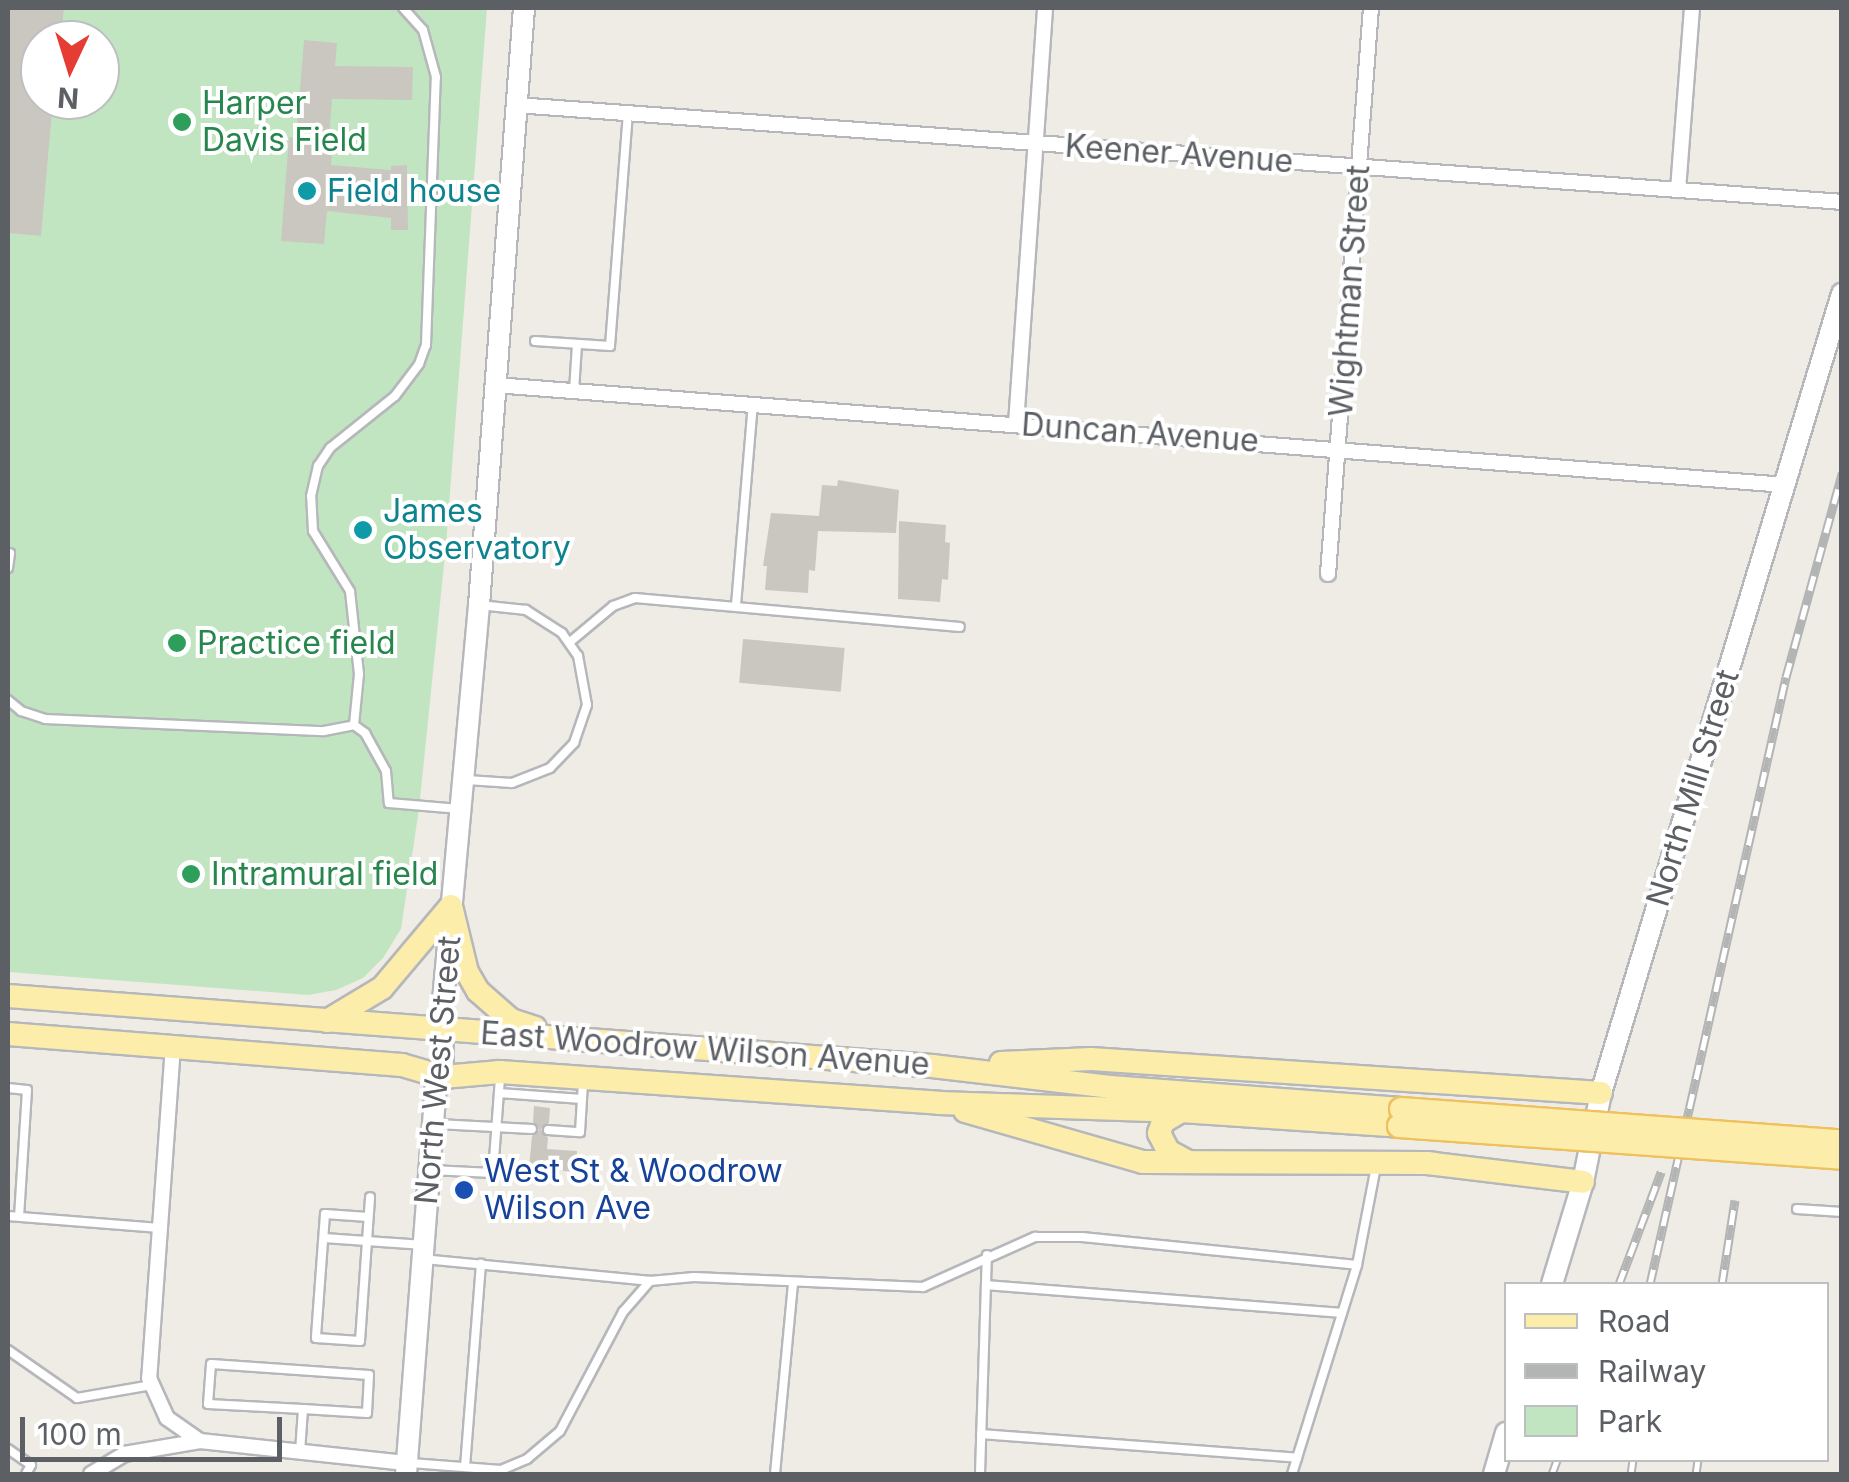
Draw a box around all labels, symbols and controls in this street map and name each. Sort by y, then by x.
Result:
north arrow [20,20,120,120]
text: N [56,80,80,116]
place label: Harper Davis Field [202,85,367,160]
marker: Harper Davis Field [171,111,193,133]
street label: Keener Avenue [1064,127,1294,181]
street label: Wightman Street [1322,164,1378,418]
place label: Field house [327,172,501,210]
marker: Field house [296,180,318,202]
street label: Duncan Avenue [1020,406,1260,460]
place label: James Observatory [383,493,571,568]
marker: James Observatory [352,519,374,541]
place label: Practice field [197,624,395,662]
marker: Practice field [166,632,188,654]
street label: North Mill Street [1639,665,1747,911]
place label: Intramural field [211,855,438,893]
marker: Intramural field [180,863,202,885]
street label: North West Street [407,934,469,1206]
street label: East Woodrow Wilson Avenue [479,1014,931,1084]
place label: West St & Woodrow Wilson Ave [484,1153,783,1228]
marker: West St & Woodrow Wilson Ave [453,1179,475,1201]
legend [1504,1282,1829,1462]
text: Road [1598,1303,1670,1339]
text: Railway [1598,1353,1706,1389]
scale bar [25,1397,288,1459]
text: Park [1598,1403,1662,1439]
text: 100 m [37,1416,122,1452]

